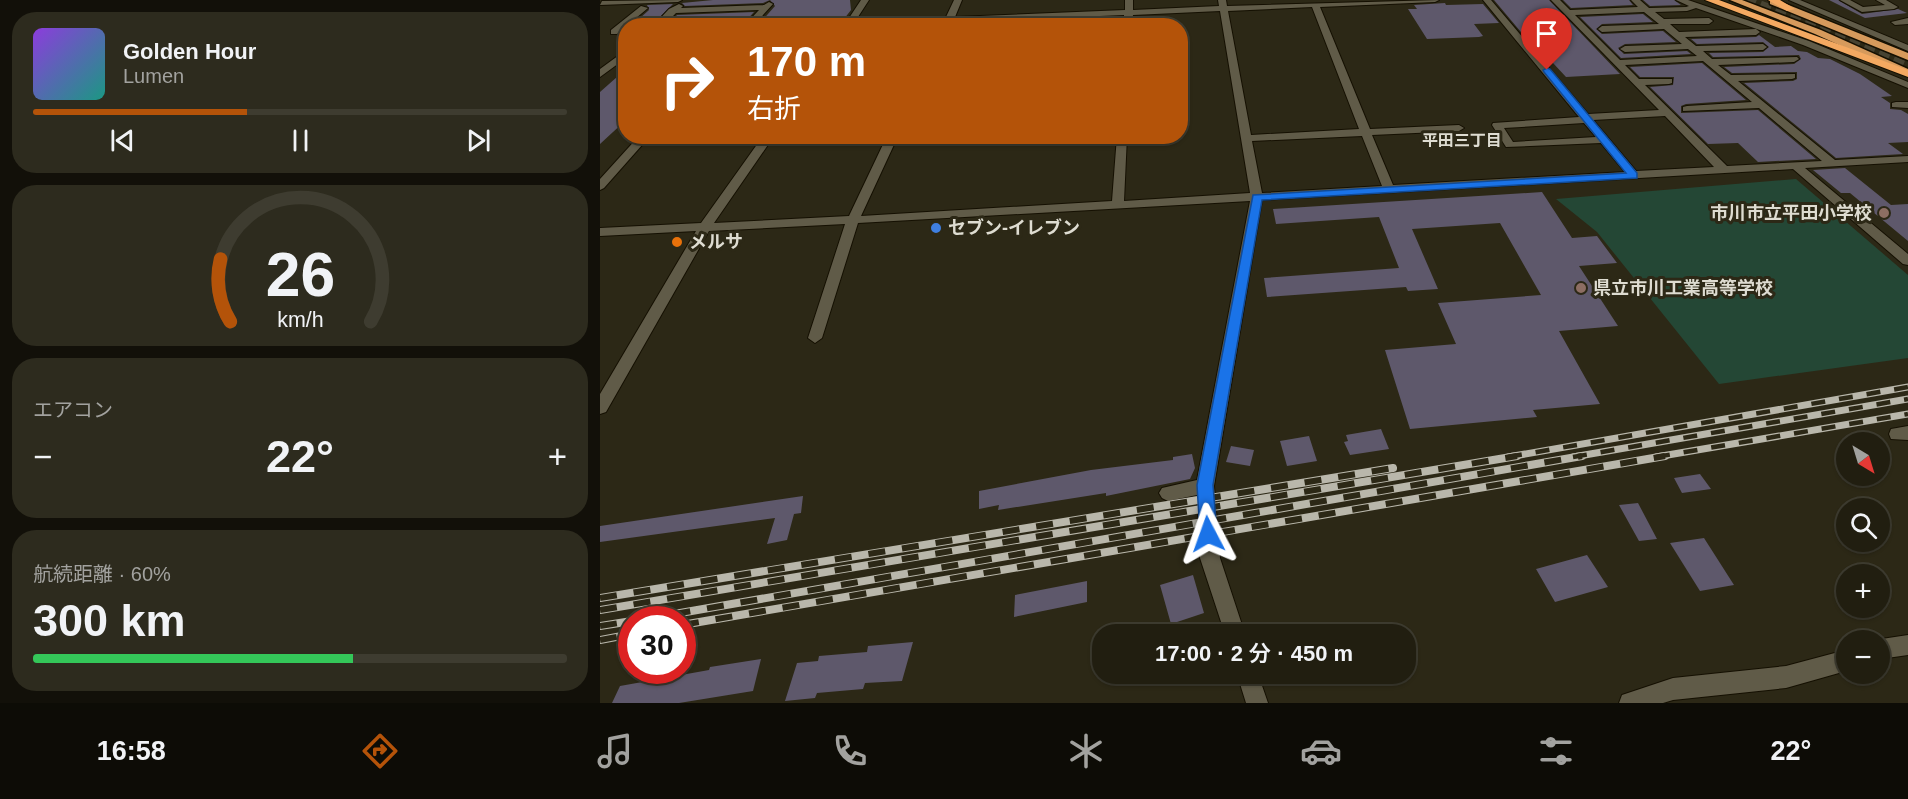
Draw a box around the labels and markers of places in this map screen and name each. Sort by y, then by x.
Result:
pin [1521,8,1572,70]
place label: 市川市立平田小学校 [1710,203,1872,223]
marker: 市川市立平田小学校 [1877,206,1891,220]
place label: セブン-イレブン [948,218,1080,238]
marker: セブン-イレブン [929,221,943,235]
place label: メルサ [689,232,743,252]
marker: メルサ [670,235,684,249]
place label: 県立市川工業高等学校 [1593,278,1773,298]
marker: 県立市川工業高等学校 [1574,281,1588,295]

